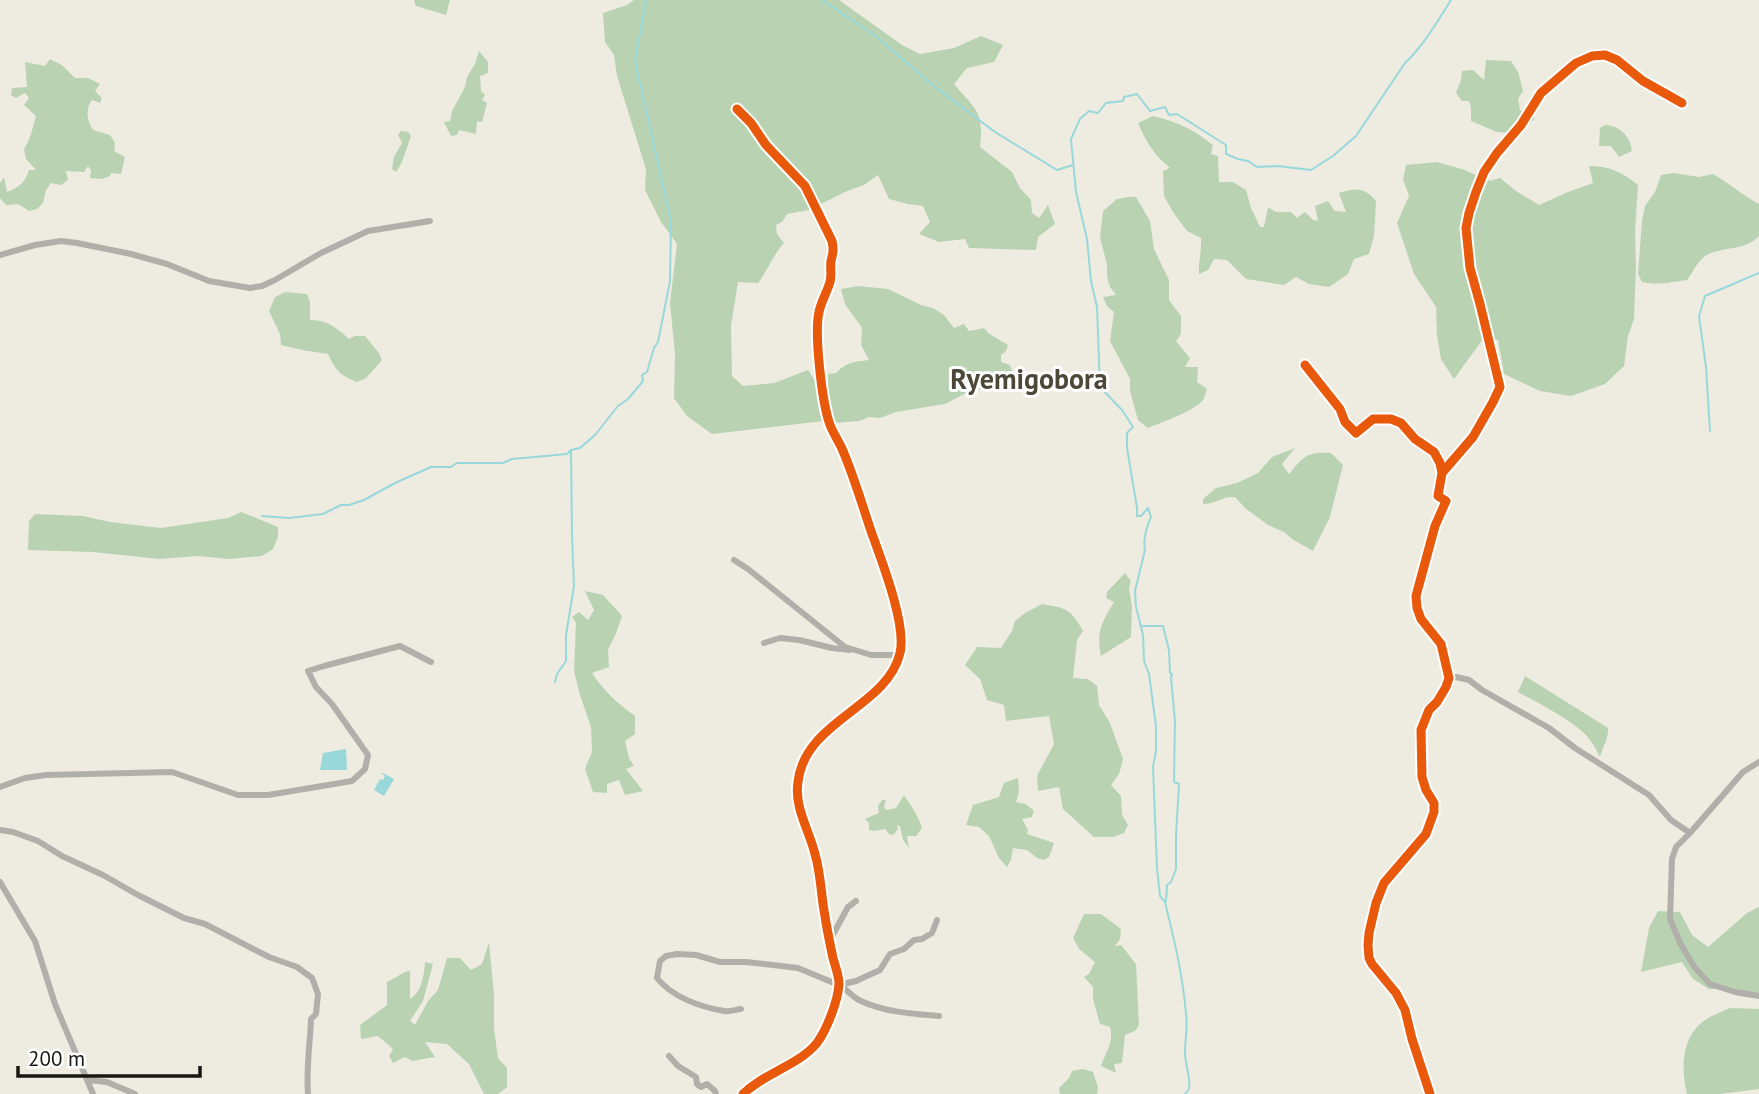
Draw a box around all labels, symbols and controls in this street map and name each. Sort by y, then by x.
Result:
district label: Ryemigobora [950,360,1108,397]
scale bar [18,1034,200,1078]
text: 200 m [28,1045,85,1072]

